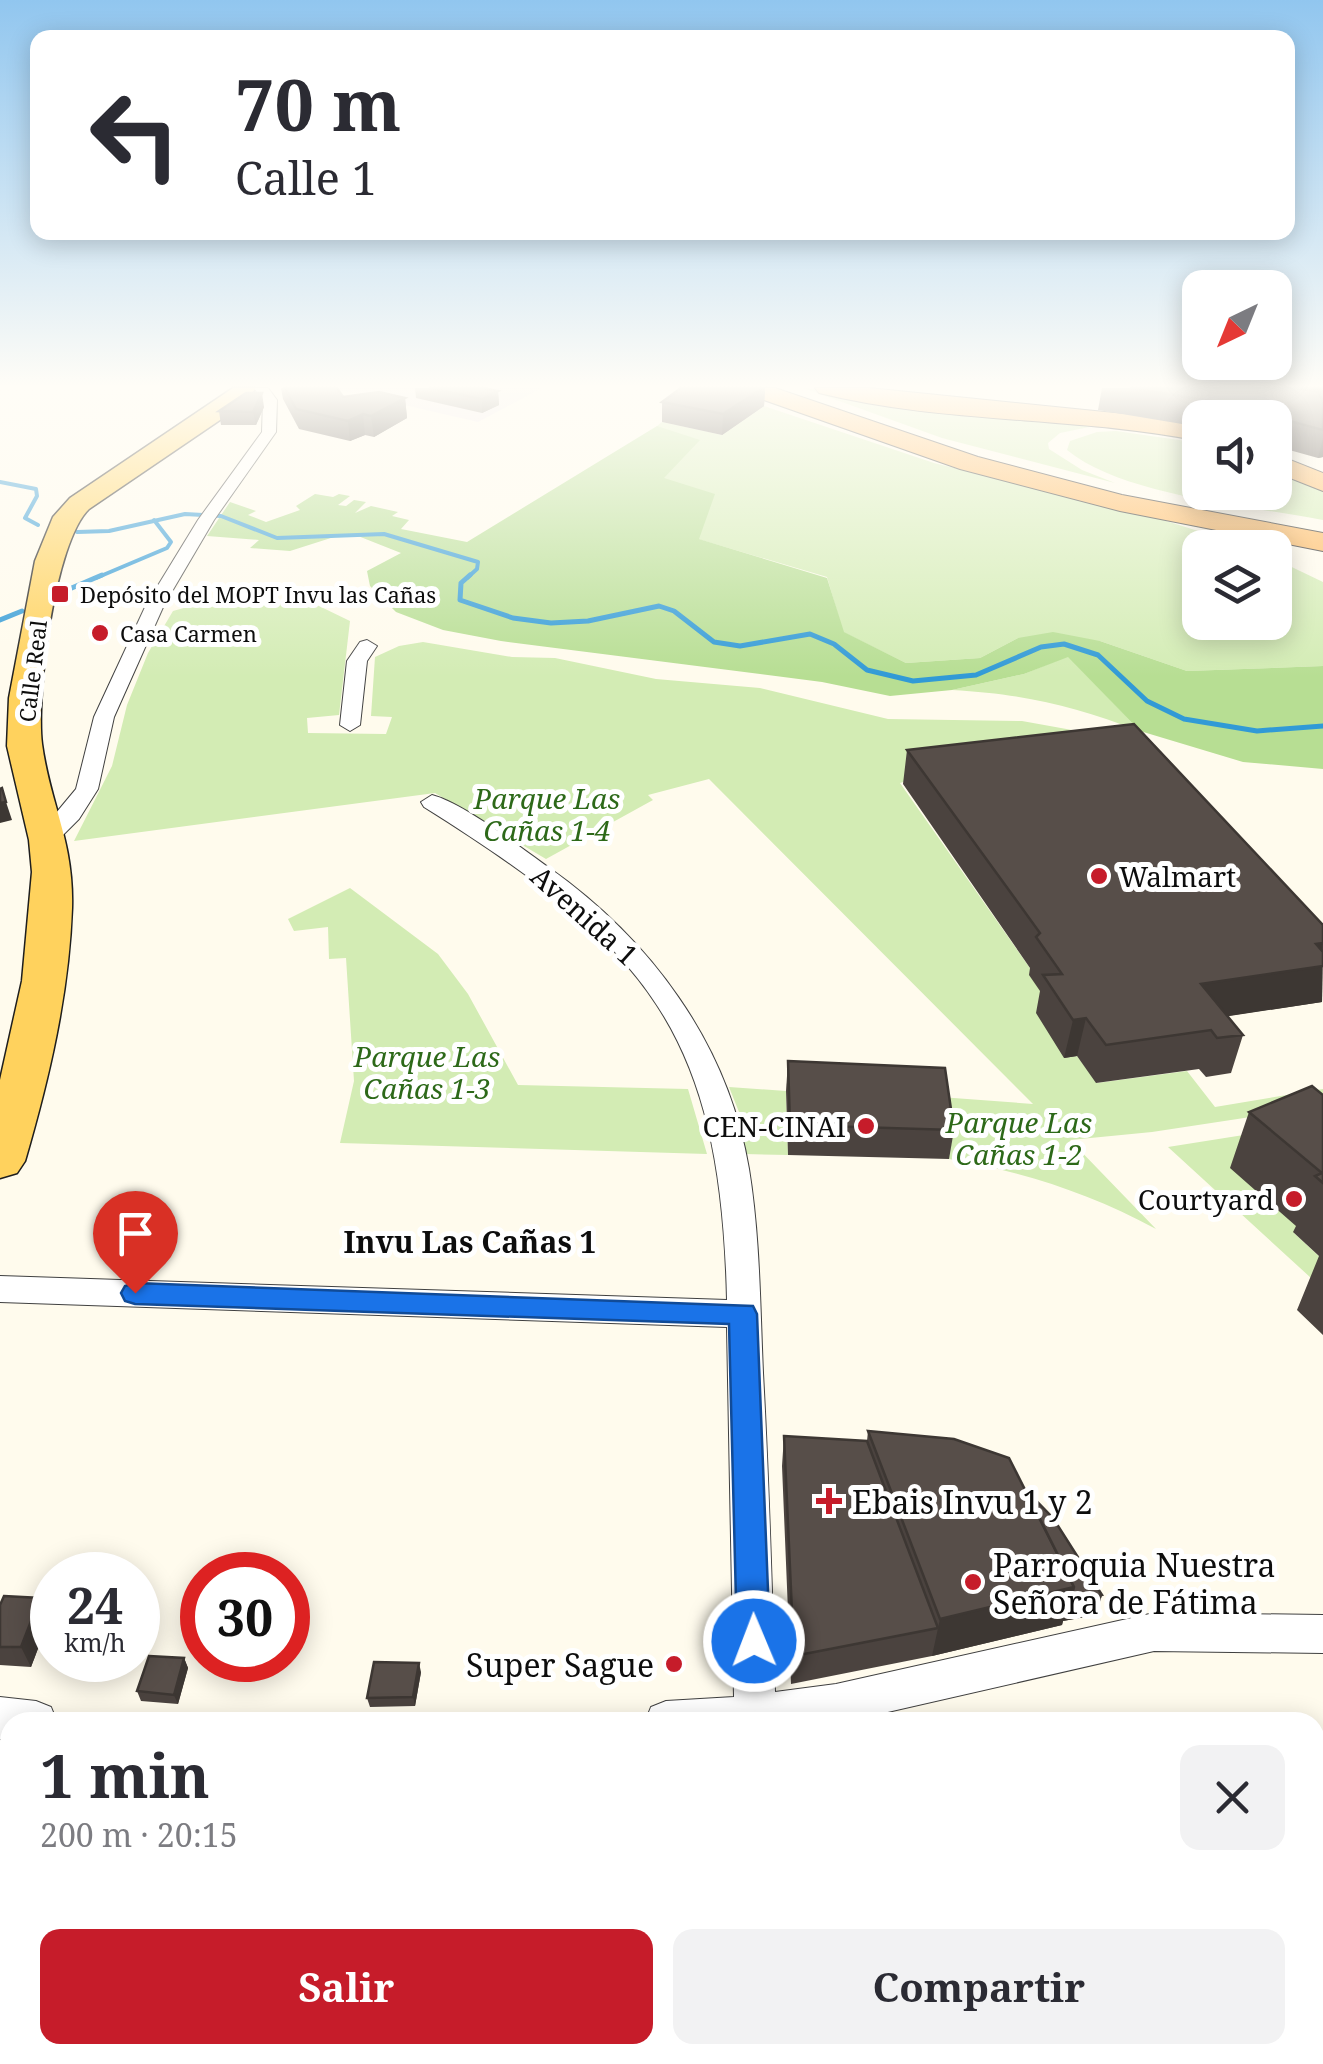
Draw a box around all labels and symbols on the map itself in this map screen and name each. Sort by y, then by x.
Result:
north arrow [1182,270,1292,380]
place label: Depósito del MOPT Invu las Cañas [80,579,436,609]
marker: Depósito del MOPT Invu las Cañas [49,583,71,605]
street label: Calle Real [11,618,53,724]
place label: Casa Carmen [120,618,257,648]
marker: Casa Carmen [89,622,111,644]
park label: Parque Las Cañas 1-4 [473,779,620,849]
street label: Avenida 1 [523,857,647,973]
place label: Walmart [1119,857,1236,895]
marker: Walmart [1088,865,1110,887]
park label: Parque Las Cañas 1-3 [353,1037,500,1107]
park label: Parque Las Cañas 1-2 [945,1103,1092,1173]
place label: CEN-CINAI [702,1107,846,1145]
marker: CEN-CINAI [855,1115,877,1137]
place label: Courtyard [1138,1180,1274,1218]
marker: Courtyard [1283,1188,1305,1210]
pin [93,1191,178,1294]
district label: Invu Las Cañas 1 [343,1221,597,1262]
place label: Ebais Invu 1 y 2 [852,1480,1093,1523]
marker: Ebais Invu 1 y 2 [816,1488,842,1514]
place label: Parroquia Nuestra Señora de Fátima [993,1543,1276,1623]
speed limit sign: 30 [180,1552,310,1682]
marker: Parroquia Nuestra Señora de Fátima [962,1571,984,1593]
position arrow [702,1589,806,1693]
place label: Super Sague [466,1643,654,1686]
marker: Super Sague [663,1653,685,1675]

